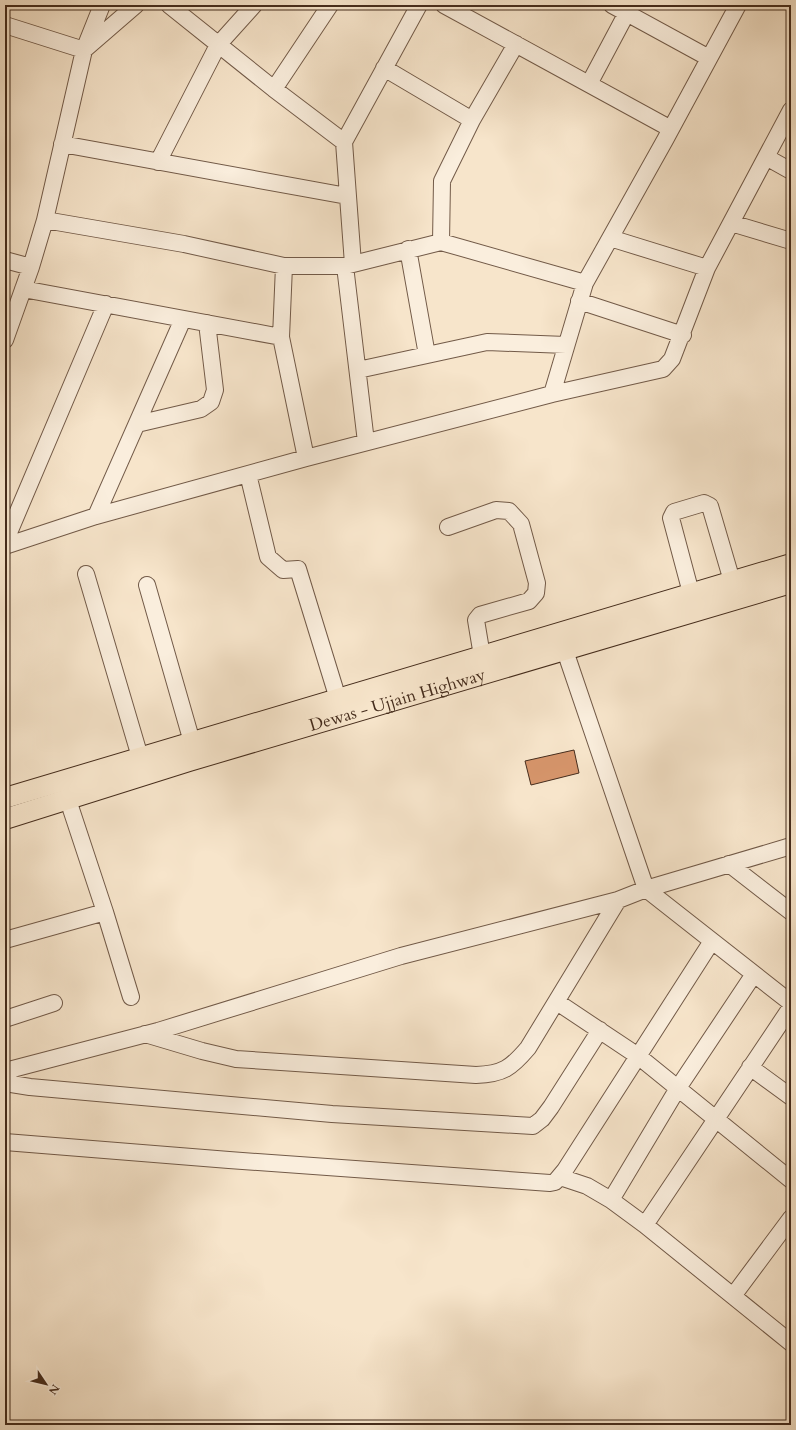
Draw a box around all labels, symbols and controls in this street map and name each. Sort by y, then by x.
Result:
street label: Dewas - Ujjain Highway [306,663,488,737]
north arrow [26,1364,66,1404]
text: N [45,1381,63,1398]

